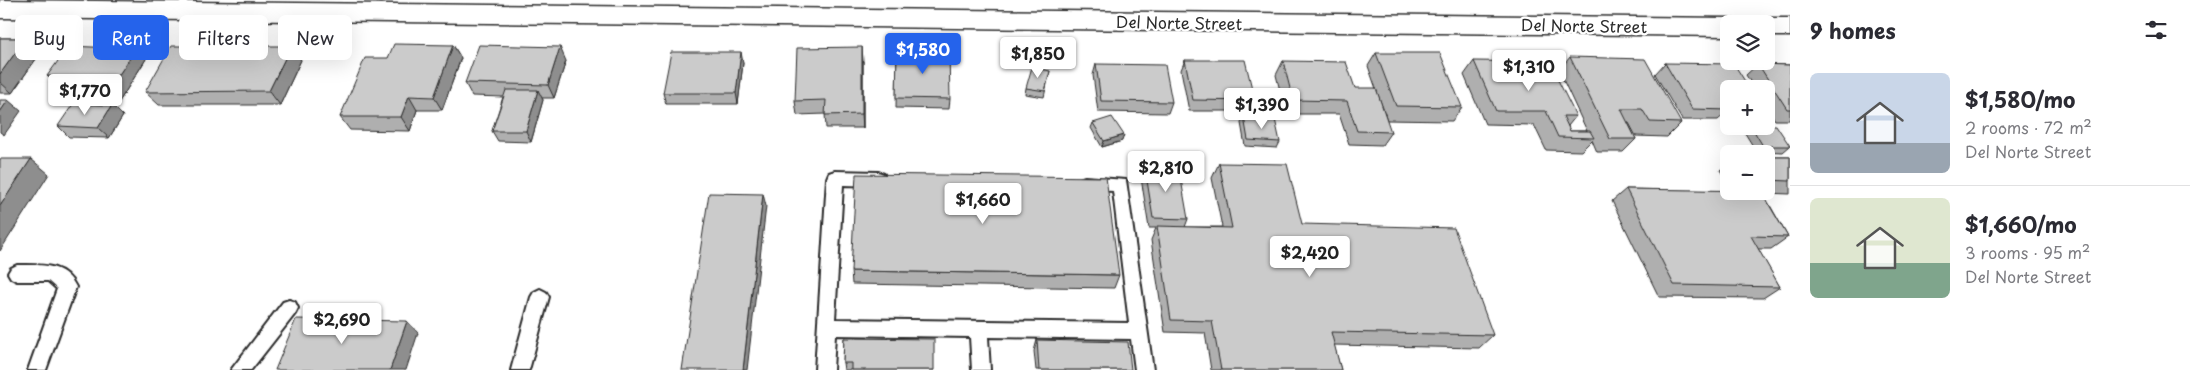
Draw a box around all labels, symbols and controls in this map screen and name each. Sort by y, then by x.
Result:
street label: Del Norte Street [1116,9,1243,35]
street label: Del Norte Street [1521,12,1648,38]
text: 9 homes [1810,14,1896,46]
chip: Buy [15,15,83,60]
chip: Rent [93,15,169,60]
chip: Filters [179,15,268,60]
chip: New [278,15,352,60]
map controls [1720,15,1775,200]
button: layers [1720,15,1775,70]
icon: filters [2142,16,2170,44]
pin: $1,580 [882,32,964,75]
pin: $1,850 [997,36,1079,79]
text: $1,580 [896,37,950,61]
text: $1,850 [1011,41,1065,65]
pin: $1,310 [1488,49,1570,92]
text: $1,310 [1503,54,1555,78]
pin: $1,770 [44,74,126,116]
text: $1,770 [59,78,111,102]
button: + [1720,80,1775,135]
text: $1,580/mo [1965,83,2075,115]
pin: $1,390 [1221,88,1303,130]
text: $1,390 [1235,92,1289,116]
icon: home [1850,93,1910,153]
text: 2 rooms · 72 m² [1965,115,2092,139]
text: Del Norte Street [1965,139,2091,163]
button: − [1720,145,1775,200]
pin: $2,810 [1125,150,1207,193]
text: $2,810 [1139,155,1193,179]
pin: $1,660 [942,182,1024,225]
text: $1,660 [955,187,1011,211]
text: $1,660/mo [1965,208,2077,240]
icon: home [1850,218,1910,278]
pin: $2,420 [1269,236,1351,278]
text: $2,420 [1281,240,1339,264]
text: 3 rooms · 95 m² [1965,240,2090,264]
text: Del Norte Street [1965,264,2091,288]
pin: $2,690 [301,302,383,345]
text: $2,690 [314,307,370,331]

